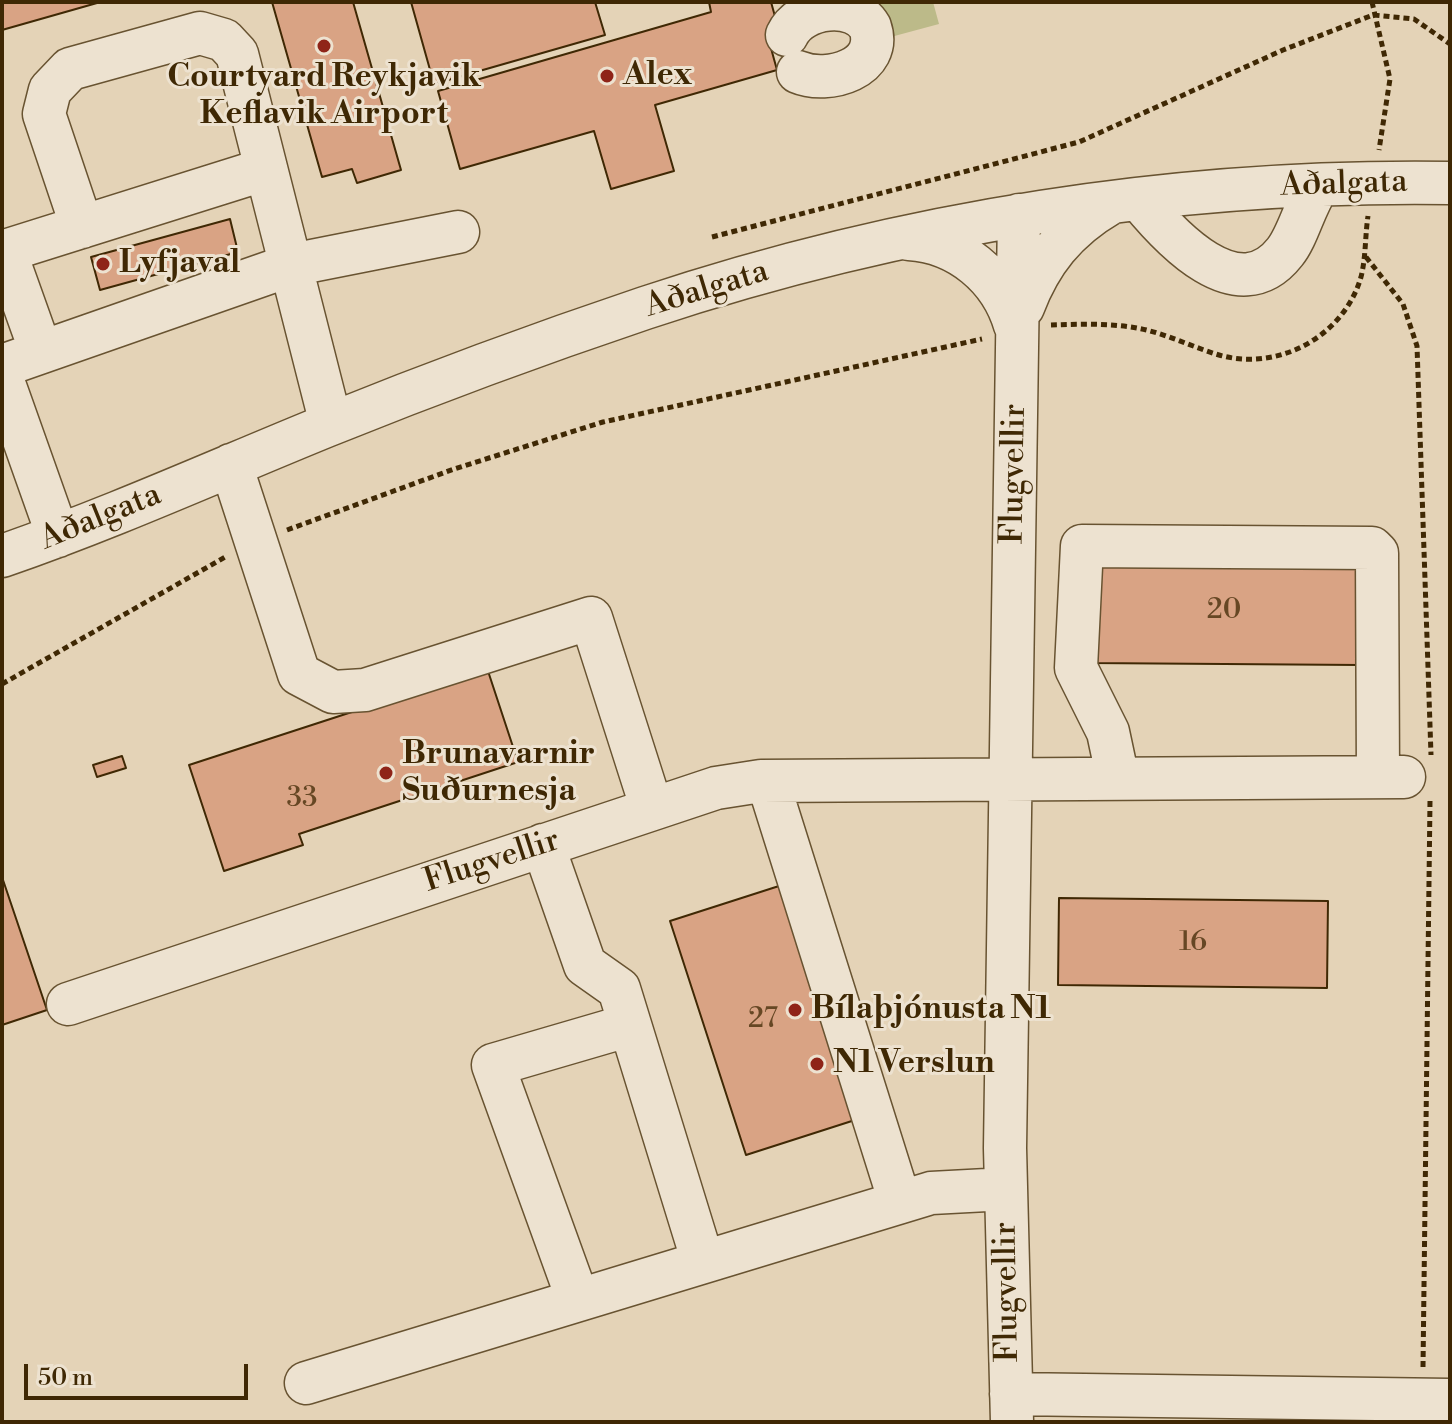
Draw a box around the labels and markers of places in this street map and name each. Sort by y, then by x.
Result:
marker: Courtyard Reykjavik Keflavik Airport [315,37,333,55]
place label: Alex [623,57,692,95]
place label: Courtyard Reykjavik Keflavik Airport [167,59,481,134]
marker: Alex [598,67,616,85]
place label: Lyfjaval [119,245,240,283]
marker: Lyfjaval [94,255,112,273]
place label: Brunavarnir Suðurnesja [402,736,595,811]
marker: Brunavarnir Suðurnesja [377,764,395,782]
place label: Bílaþjónusta N1 [811,991,1051,1029]
marker: Bílaþjónusta N1 [786,1001,804,1019]
place label: N1 Verslun [833,1045,995,1083]
marker: N1 Verslun [808,1055,826,1073]

